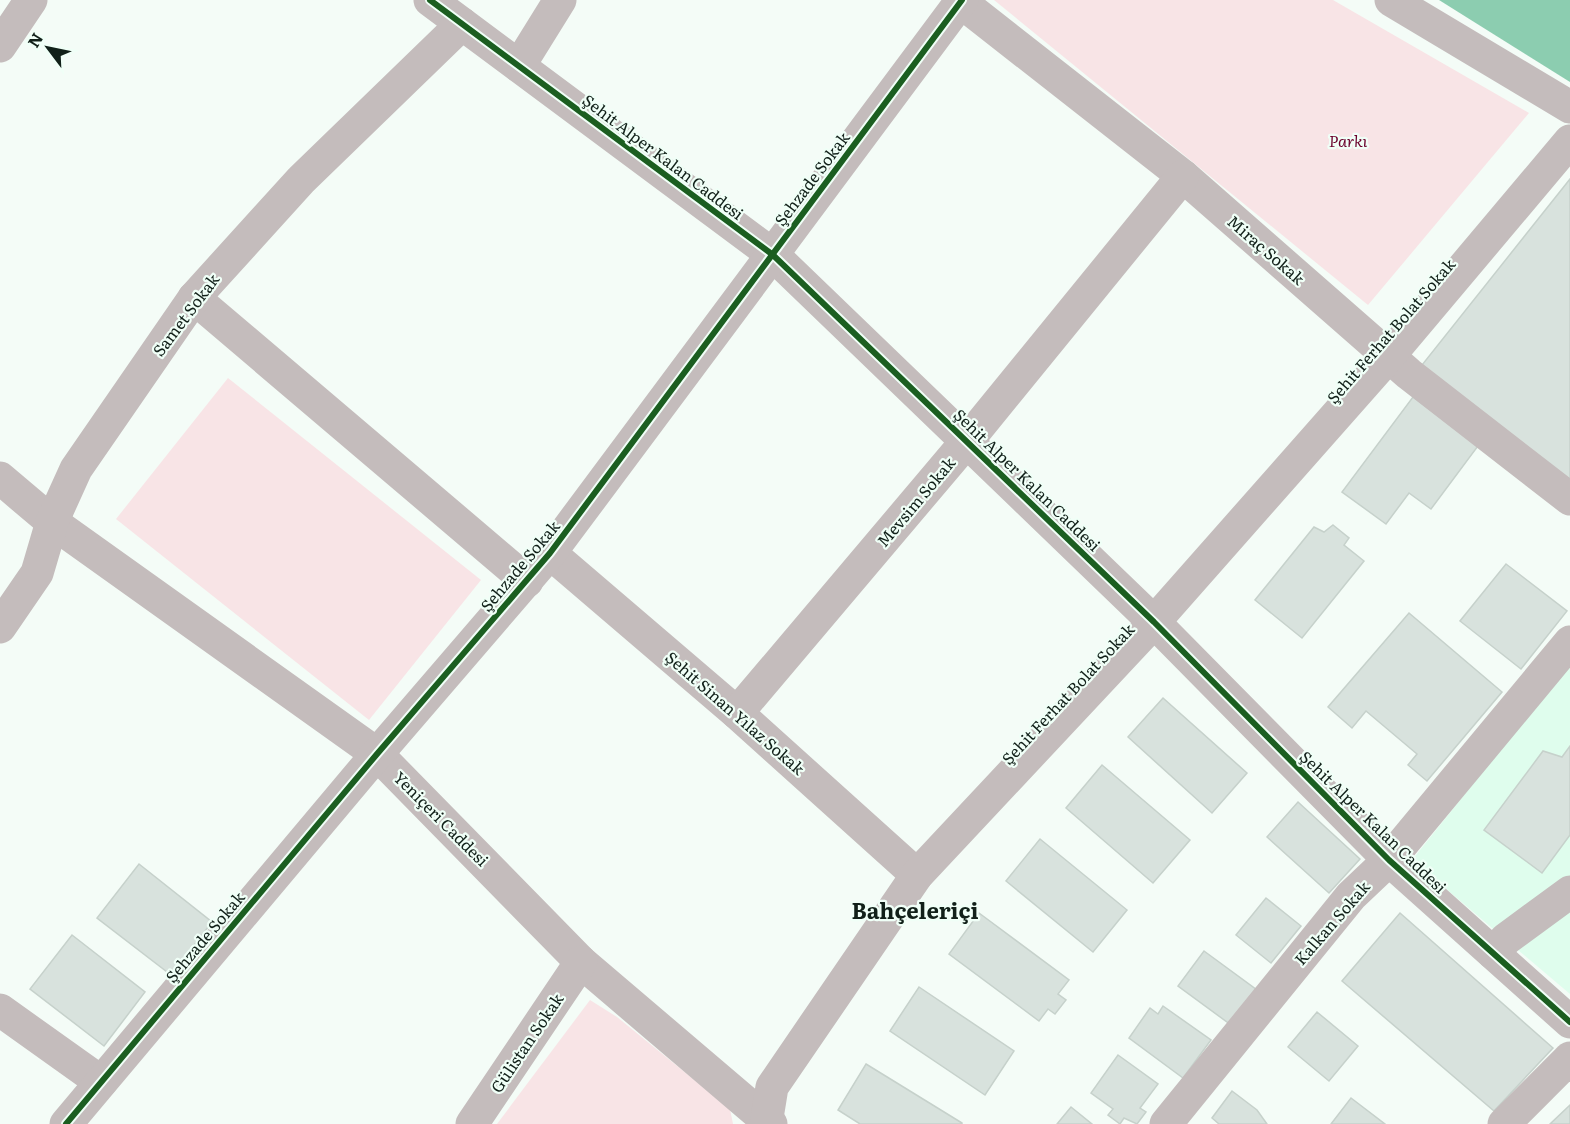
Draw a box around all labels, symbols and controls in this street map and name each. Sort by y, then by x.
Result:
north arrow [18,18,78,78]
text: N [21,27,48,52]
street label: Şehit Alper Kalan Caddesi [578,88,749,225]
street label: Şehzade Sokak [768,126,855,231]
park label: Parkı [1329,128,1368,152]
street label: Miraç Sokak [1223,209,1311,290]
street label: Şehit Ferhat Bolat Sokak [1320,252,1460,408]
street label: Samet Sokak [146,268,224,361]
street label: Şehit Alper Kalan Caddesi [949,403,1107,556]
street label: Mevsim Sokak [870,451,960,552]
street label: Şehzade Sokak [474,514,565,616]
street label: Şehit Ferhat Bolat Sokak [995,617,1139,769]
street label: Şehit Sinan Yılaz Sokak [661,645,811,780]
street label: Şehit Alper Kalan Caddesi [1295,745,1453,898]
street label: Yeniçeri Caddesi [389,765,495,871]
street label: Kalkan Sokak [1288,875,1375,970]
street label: Şehzade Sokak [159,885,250,987]
district label: Bahçeleriçi [851,893,979,926]
street label: Gülistan Sokak [484,988,568,1097]

